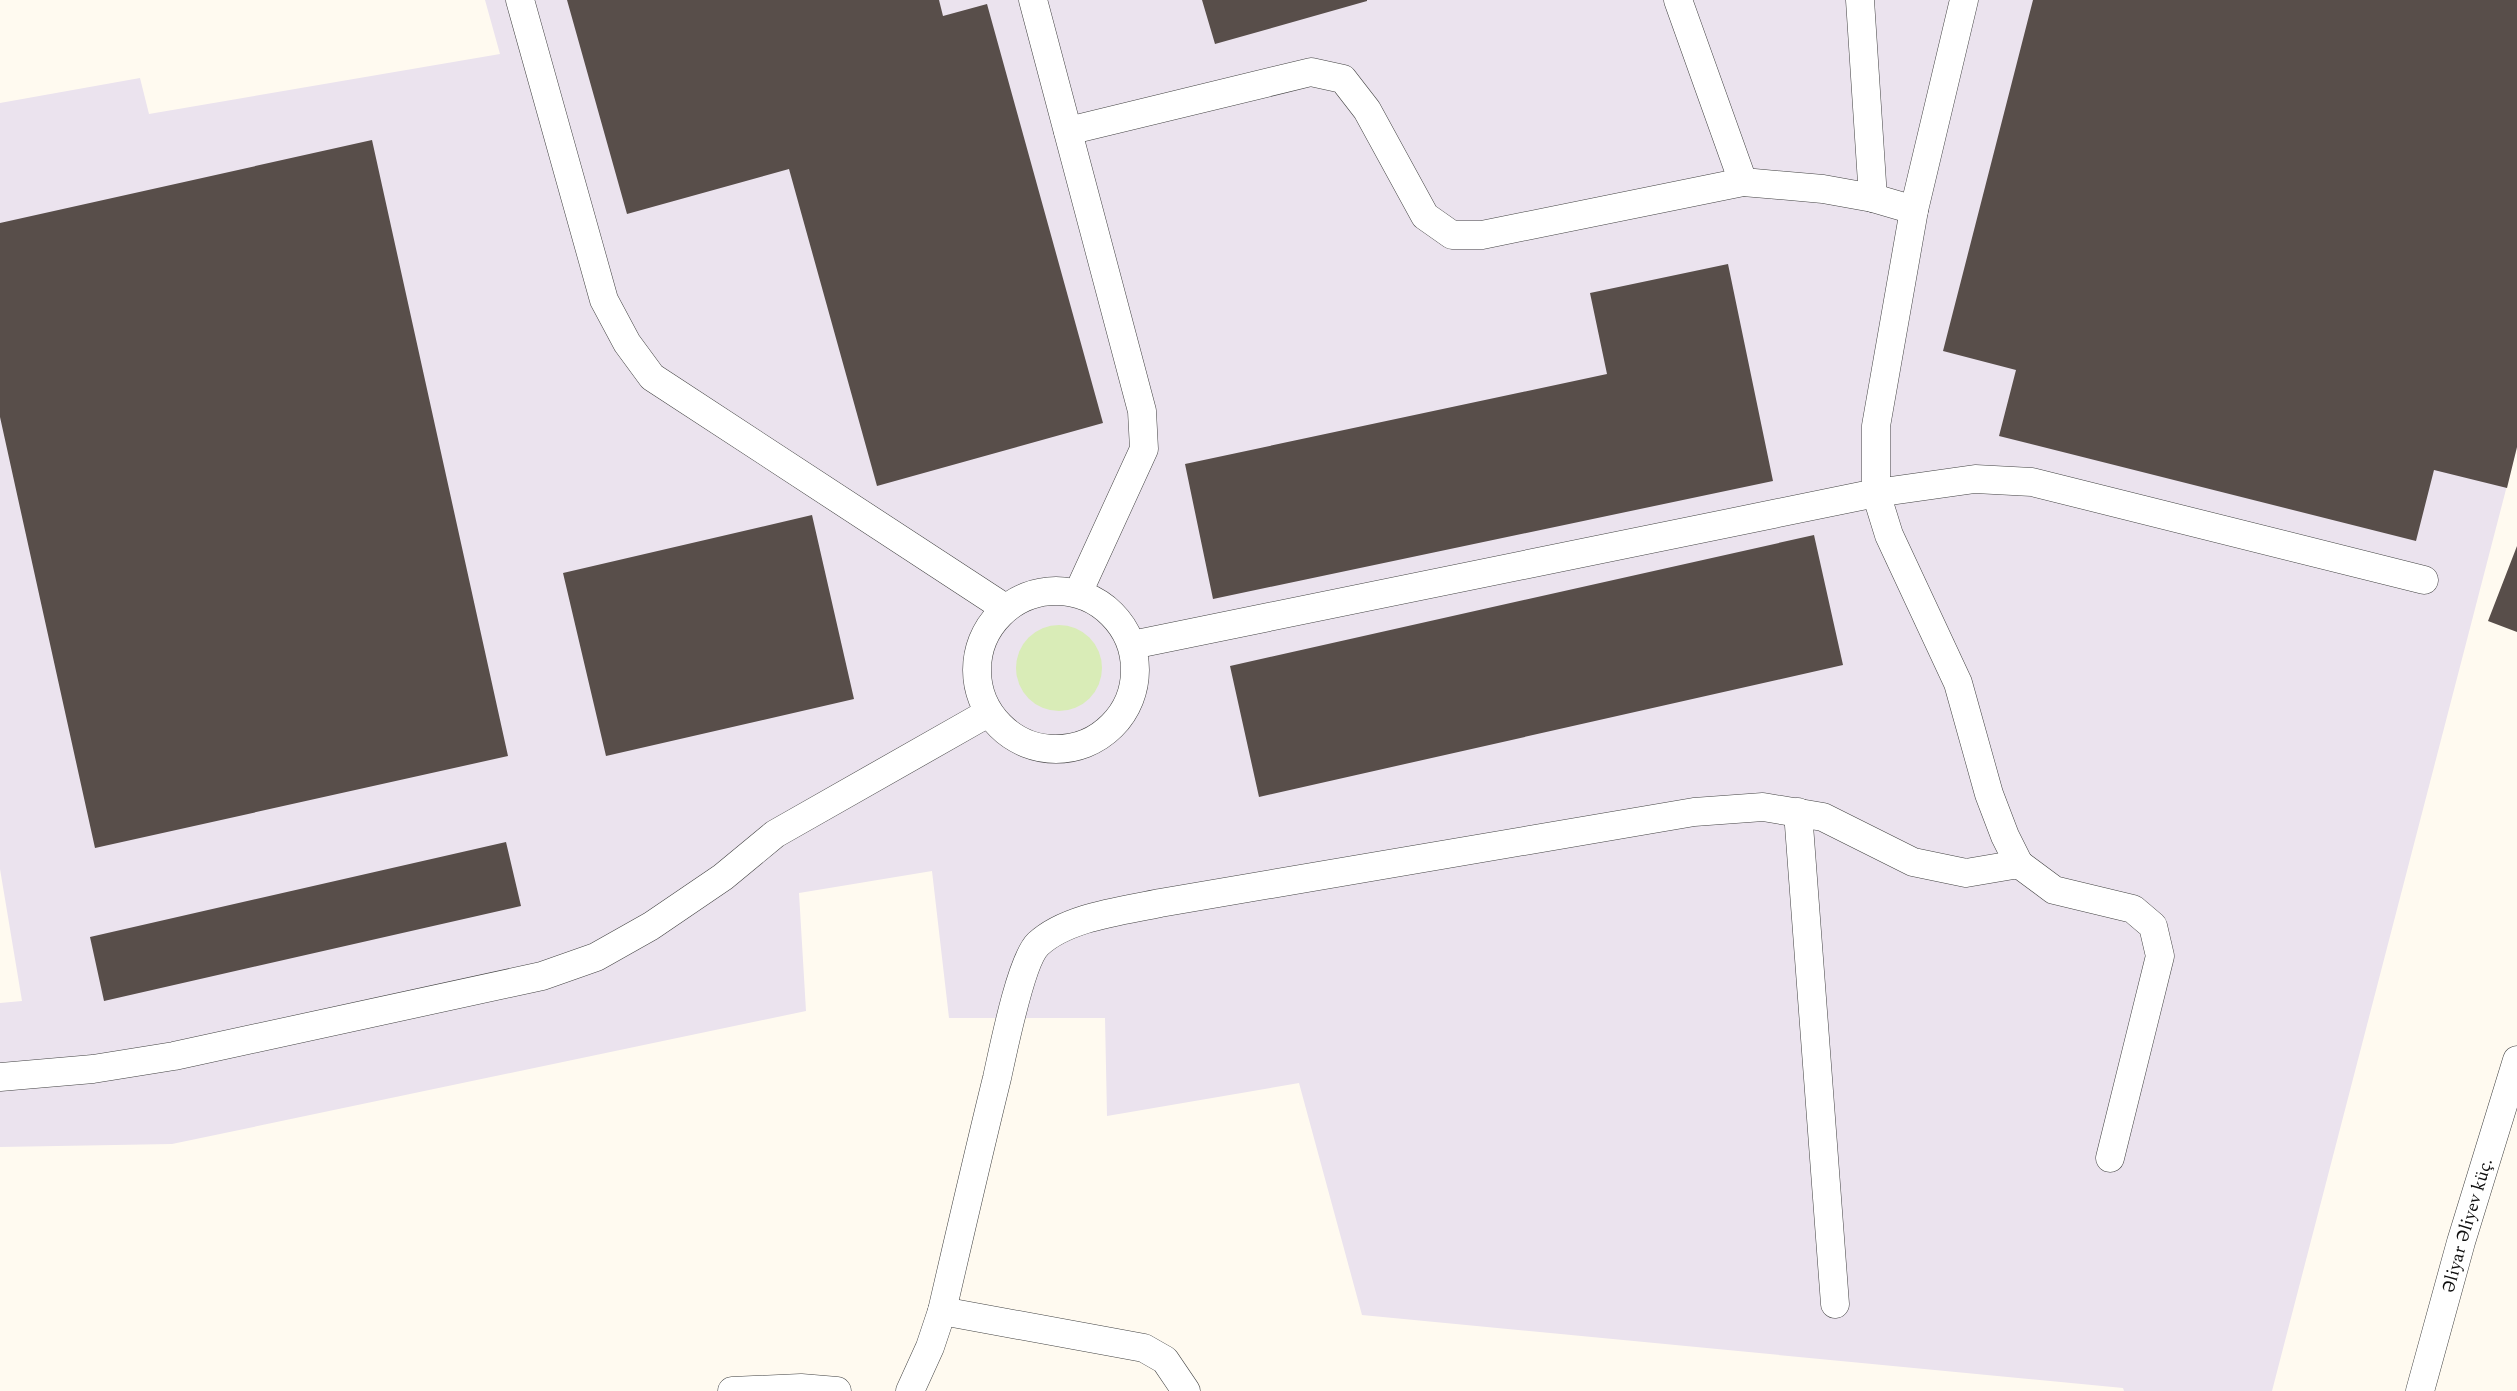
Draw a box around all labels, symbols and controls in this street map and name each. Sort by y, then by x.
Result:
street label: Əliyar Əliyev küç. [2434,1155,2500,1296]

